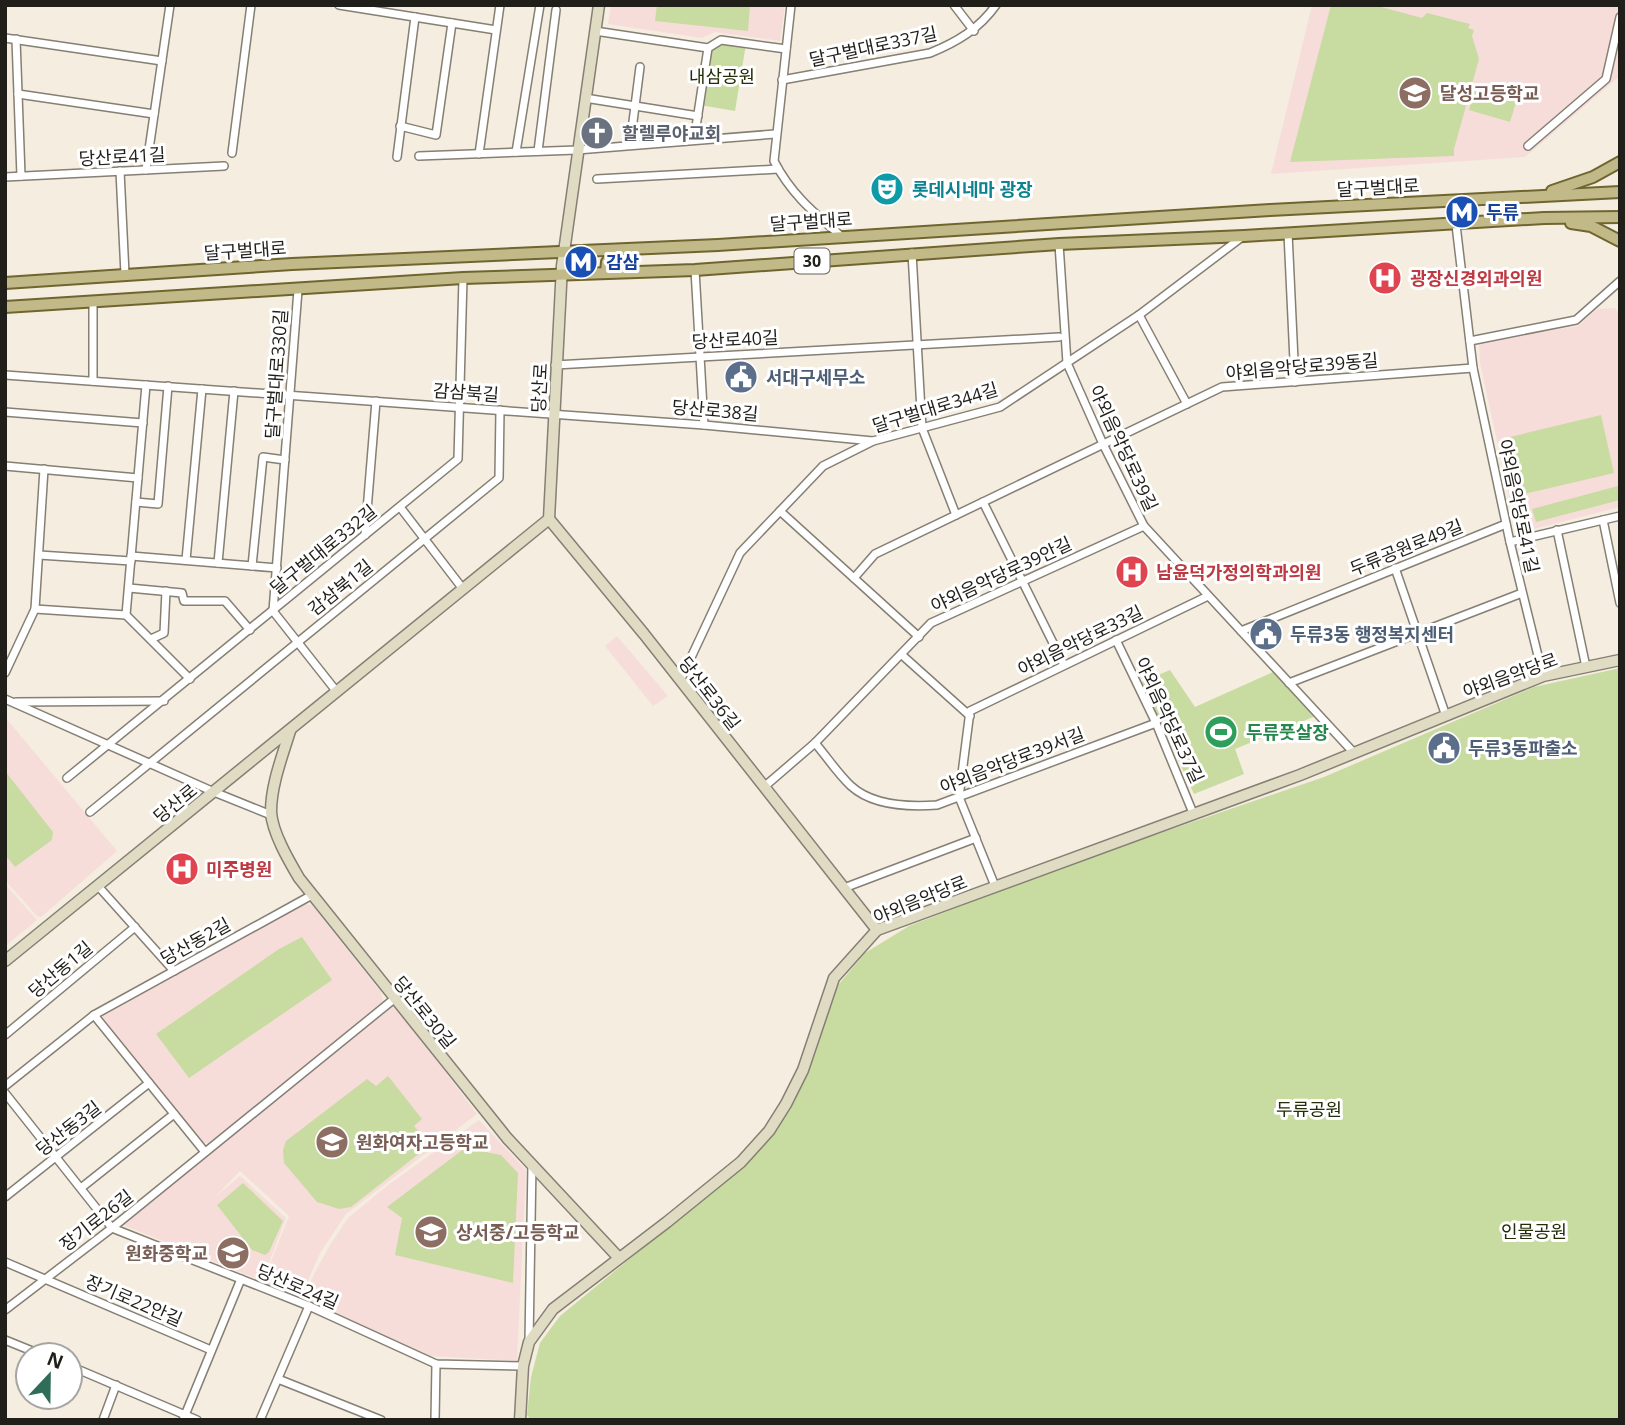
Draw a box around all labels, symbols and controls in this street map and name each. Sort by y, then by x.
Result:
street label: 달구벌대로337길 [807,21,939,71]
park label: 내삼공원 [689,64,755,88]
school or university icon: 달성고등학교 [1396,74,1434,112]
place label: 달성고등학교 [1440,81,1539,105]
church icon: 할렐루야교회 [578,114,616,152]
place label: 할렐루야교회 [622,121,721,145]
street label: 당산로41길 [78,142,166,170]
theatre icon: 롯데시네마 광장 [868,170,906,208]
street label: 달구벌대로 [1336,173,1420,201]
place label: 롯데시네마 광장 [912,177,1033,201]
metro station icon: 두류 [1443,193,1481,231]
place label: 두류 [1486,200,1519,224]
street label: 달구벌대로 [769,206,853,236]
street label: 달구벌대로 [203,235,287,265]
metro station icon: 감삼 [562,243,600,281]
road number: 30 [794,248,830,274]
place label: 감삼 [606,250,640,274]
hospital icon: 광장신경외과의원 [1366,259,1404,297]
place label: 광장신경외과의원 [1410,266,1542,290]
street label: 달구벌대로330길 [259,308,293,440]
street label: 당산로40길 [691,325,779,353]
street label: 야외음악당로39동길 [1225,347,1379,385]
public building icon: 서대구세무소 [722,358,760,396]
street label: 당산로 [526,363,552,413]
place label: 서대구세무소 [766,365,865,389]
street label: 달구벌대로344길 [869,376,1001,438]
street label: 감삼북길 [432,378,500,406]
street label: 야외음악당로39길 [1084,381,1164,515]
street label: 당산로38길 [671,394,759,426]
street label: 야외음악당로41길 [1493,437,1545,575]
street label: 달구벌대로332길 [265,499,381,599]
street label: 두류공원로49길 [1346,513,1466,581]
street label: 야외음악당로39안길 [927,531,1075,617]
hospital icon: 남윤덕가정의학과의원 [1113,553,1151,591]
street label: 감삼북1길 [303,554,377,620]
place label: 남윤덕가정의학과의원 [1156,560,1322,584]
street label: 야외음악당로33길 [1013,599,1147,681]
public building icon: 두류3동 행정복지센터 [1247,615,1285,653]
place label: 두류3동 행정복지센터 [1290,622,1454,646]
street label: 야외음악당로 [1459,647,1561,703]
street label: 당산로36길 [674,651,746,735]
street label: 야외음악당로37길 [1130,653,1210,787]
sports icon: 두류풋살장 [1202,713,1240,751]
place label: 두류풋살장 [1246,720,1329,744]
street label: 야외음악당로39서길 [936,721,1088,799]
public building icon: 두류3동파출소 [1425,729,1463,767]
place label: 두류3동파출소 [1468,736,1578,760]
street label: 당산로 [148,778,202,828]
hospital icon: 미주병원 [163,850,201,888]
place label: 미주병원 [206,857,272,881]
street label: 야외음악당로 [869,869,971,929]
street label: 당산동2길 [156,912,234,970]
street label: 당산동1길 [23,935,97,1003]
street label: 당산로30길 [388,971,462,1053]
street label: 당산동3길 [30,1095,106,1161]
park label: 두류공원 [1276,1097,1342,1121]
school or university icon: 원화여자고등학교 [313,1123,351,1161]
place label: 원화여자고등학교 [356,1130,488,1154]
street label: 장기로26길 [54,1184,138,1256]
school or university icon: 상서중/고등학교 [412,1213,450,1251]
park label: 인물공원 [1501,1219,1567,1243]
place label: 상서중/고등학교 [456,1220,579,1244]
school or university icon: 원화중학교 [214,1234,252,1272]
place label: 원화중학교 [125,1241,208,1265]
street label: 당산로24길 [253,1258,343,1314]
street label: 장기로22안길 [82,1269,186,1331]
north arrow [14,1341,84,1411]
text: N [43,1345,67,1375]

